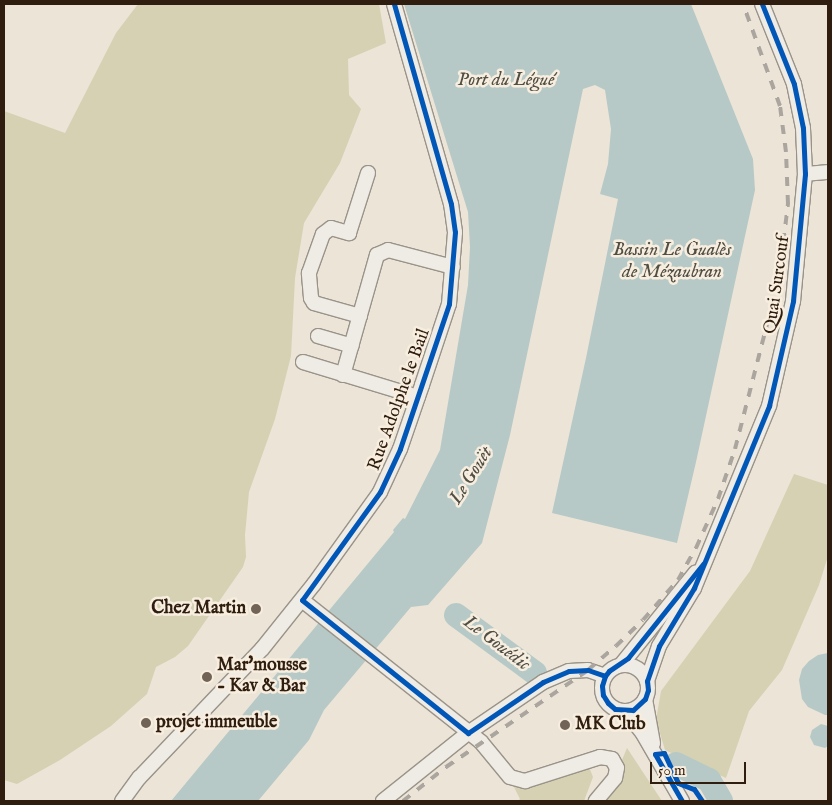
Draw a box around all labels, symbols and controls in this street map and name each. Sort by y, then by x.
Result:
water label: Port du Légué [458,70,554,92]
street label: Quai Surcouf [760,234,796,336]
water label: Bassin Le Gualès de Mézaubran [613,240,731,284]
street label: Rue Adolphe le Bail [364,326,436,474]
water label: Le Gouët [445,443,499,509]
place label: Chez Martin [151,598,246,620]
marker: Chez Martin [250,603,262,615]
water label: Le Gouédic [458,611,534,677]
place label: Mar'mousse - Kav & Bar [217,656,307,699]
marker: Mar'mousse - Kav & Bar [201,671,213,683]
place label: projet immeuble [156,712,277,734]
place label: MK Club [575,714,646,736]
marker: projet immeuble [140,717,152,729]
marker: MK Club [559,719,571,731]
scale bar [652,752,748,784]
text: 50 m [658,761,686,780]

